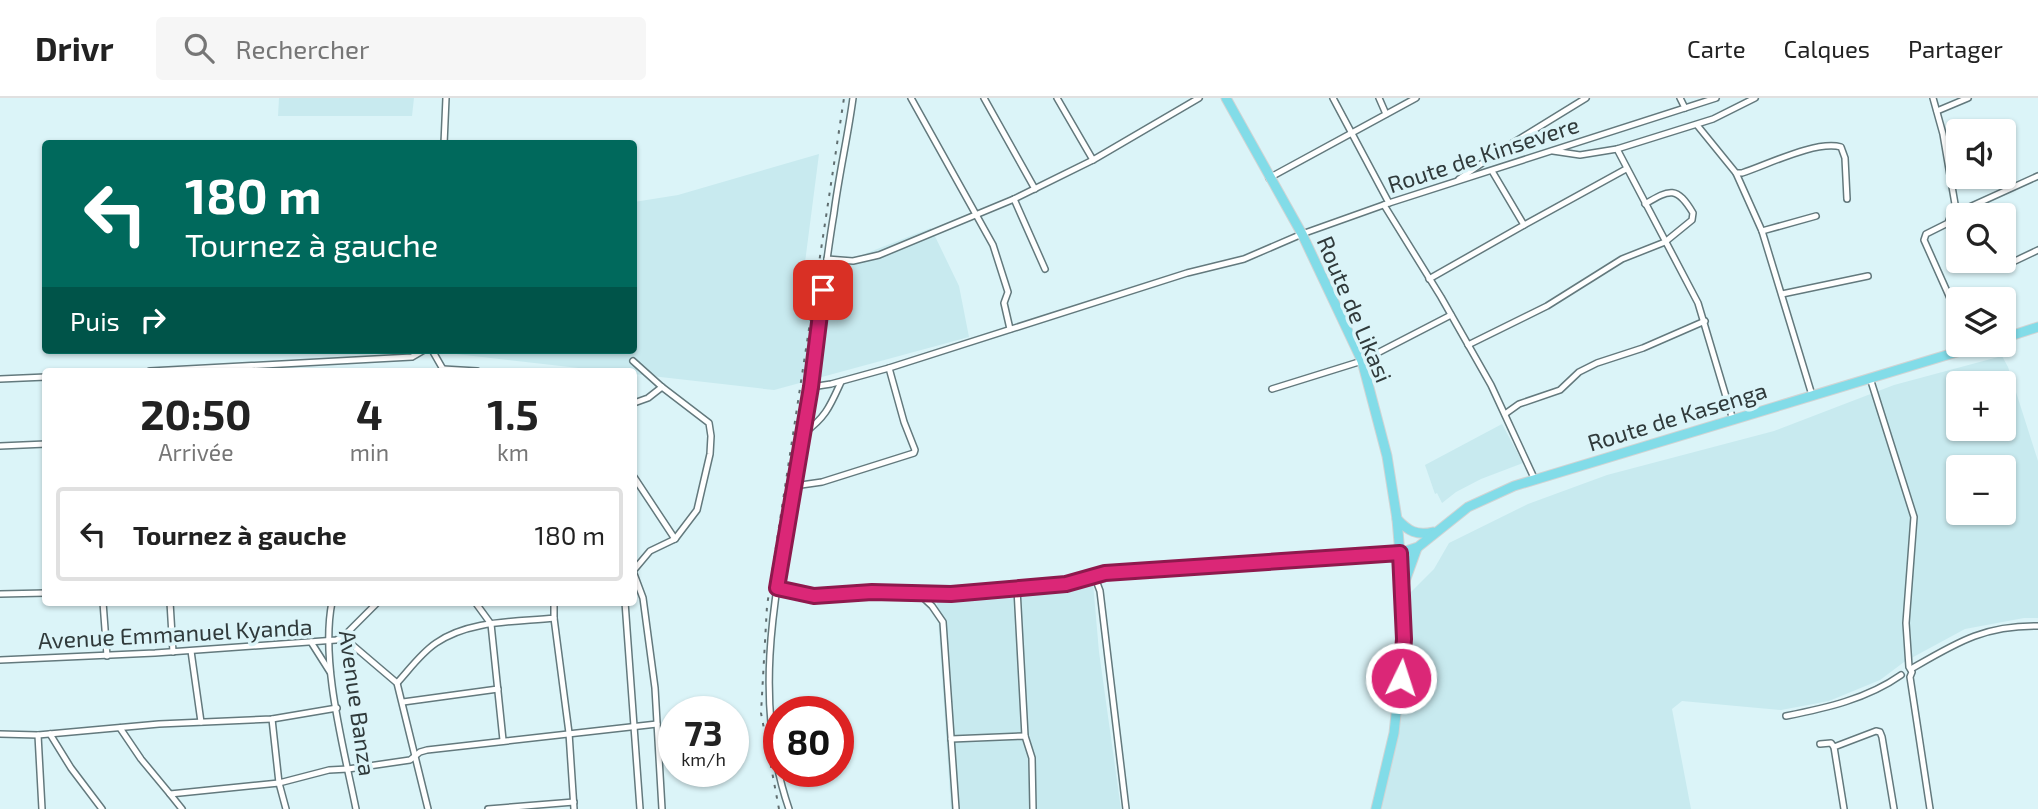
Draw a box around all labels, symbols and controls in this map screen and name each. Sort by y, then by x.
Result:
search box [156,17,646,80]
text: Drivr [35,28,114,68]
icon: search [180,29,218,67]
text: Rechercher [236,33,370,64]
text: Carte [1687,34,1746,63]
text: Calques [1784,34,1870,63]
text: Partager [1908,34,2003,63]
street label: Route de Kinsevere [1384,110,1582,198]
map controls [1946,119,2016,525]
button: sound [1946,119,2016,189]
text: 180 m [185,165,321,224]
icon: left [70,168,161,259]
button: search [1946,203,2016,273]
text: Tournez à gauche [185,225,438,263]
street label: Route de Likasi [1312,232,1398,386]
pin [793,260,853,320]
icon: arrive [804,271,842,309]
button: layers [1946,287,2016,357]
icon: right [134,301,172,339]
text: Puis [70,305,120,336]
button: + [1946,371,2016,441]
street label: Route de Kasenga [1584,375,1770,457]
text: 20:50 [140,388,252,438]
text: 4 [356,388,383,438]
text: 1.5 [487,388,539,438]
text: Arrivée [158,438,234,466]
text: min [350,438,389,466]
text: km [497,438,529,466]
button: − [1946,455,2016,525]
icon: left [74,515,112,553]
text: Tournez à gauche [133,519,347,550]
text: 180 m [535,519,605,550]
street label: Avenue Emmanuel Kyanda [37,612,313,654]
street label: Avenue Banza [334,628,382,778]
position arrow [1364,641,1438,715]
speed limit sign: 80 [763,696,854,787]
text: 73 [684,711,723,753]
text: km/h [681,748,726,770]

